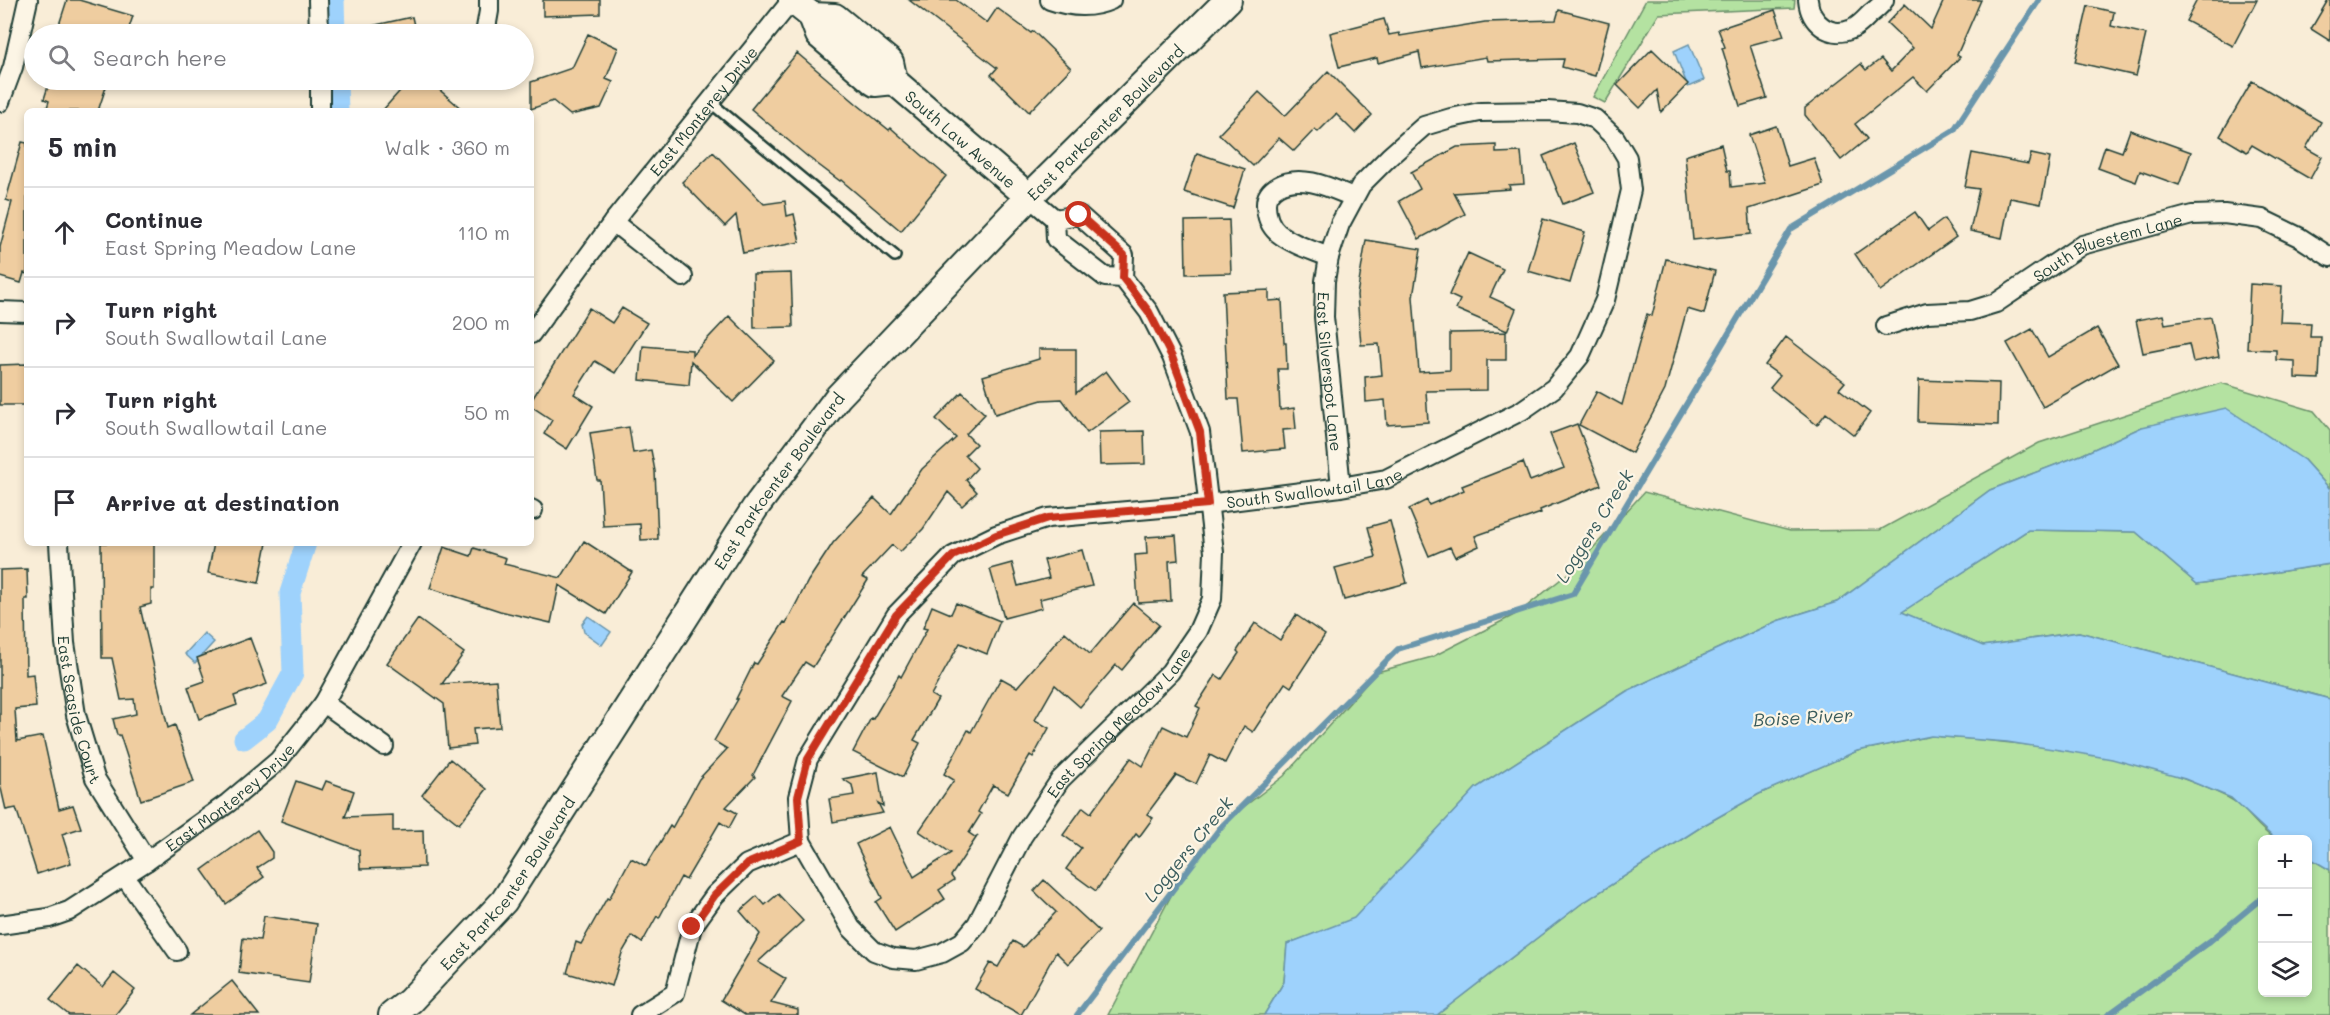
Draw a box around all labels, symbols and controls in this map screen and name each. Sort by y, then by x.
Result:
search box [24,24,534,90]
street label: East Parkcenter Boulevard [1022,40,1188,204]
icon: search [45,41,78,74]
street label: East Monterey Drive [644,41,762,180]
text: Search here [93,43,227,72]
street label: South Law Avenue [901,85,1021,192]
text: 5 min [48,130,117,164]
text: Walk · 360 m [384,134,510,160]
route start [1065,201,1091,227]
text: Continue [105,205,203,234]
street label: South Bluestem Lane [2028,208,2185,286]
icon: ahead [48,216,81,249]
text: 110 m [457,219,510,245]
text: East Spring Meadow Lane [105,234,356,260]
street label: East Silverspot Lane [1313,292,1348,452]
text: Turn right [105,295,217,324]
icon: right [48,306,81,339]
text: 200 m [452,309,510,335]
text: South Swallowtail Lane [105,324,327,350]
text: Turn right [105,385,217,414]
street label: East Parkcenter Boulevard [708,388,848,573]
icon: right [48,396,81,429]
text: 50 m [464,399,510,425]
text: South Swallowtail Lane [105,414,327,440]
street label: South Swallowtail Lane [1225,462,1406,512]
water label: Loggers Creek [1550,464,1639,587]
icon: arrive [48,486,81,519]
text: Arrive at destination [105,488,340,517]
street label: East Seaside Court [54,635,106,787]
street label: East Spring Meadow Lane [1041,642,1195,801]
water label: Boise River [1753,702,1853,732]
street label: East Monterey Drive [161,739,299,855]
water label: Loggers Creek [1138,791,1238,907]
street label: East Parkcenter Boulevard [435,792,579,974]
map controls [2258,835,2312,997]
button: + [2258,835,2312,889]
button: − [2258,889,2312,943]
route end [678,913,704,939]
button: layers [2258,943,2312,997]

